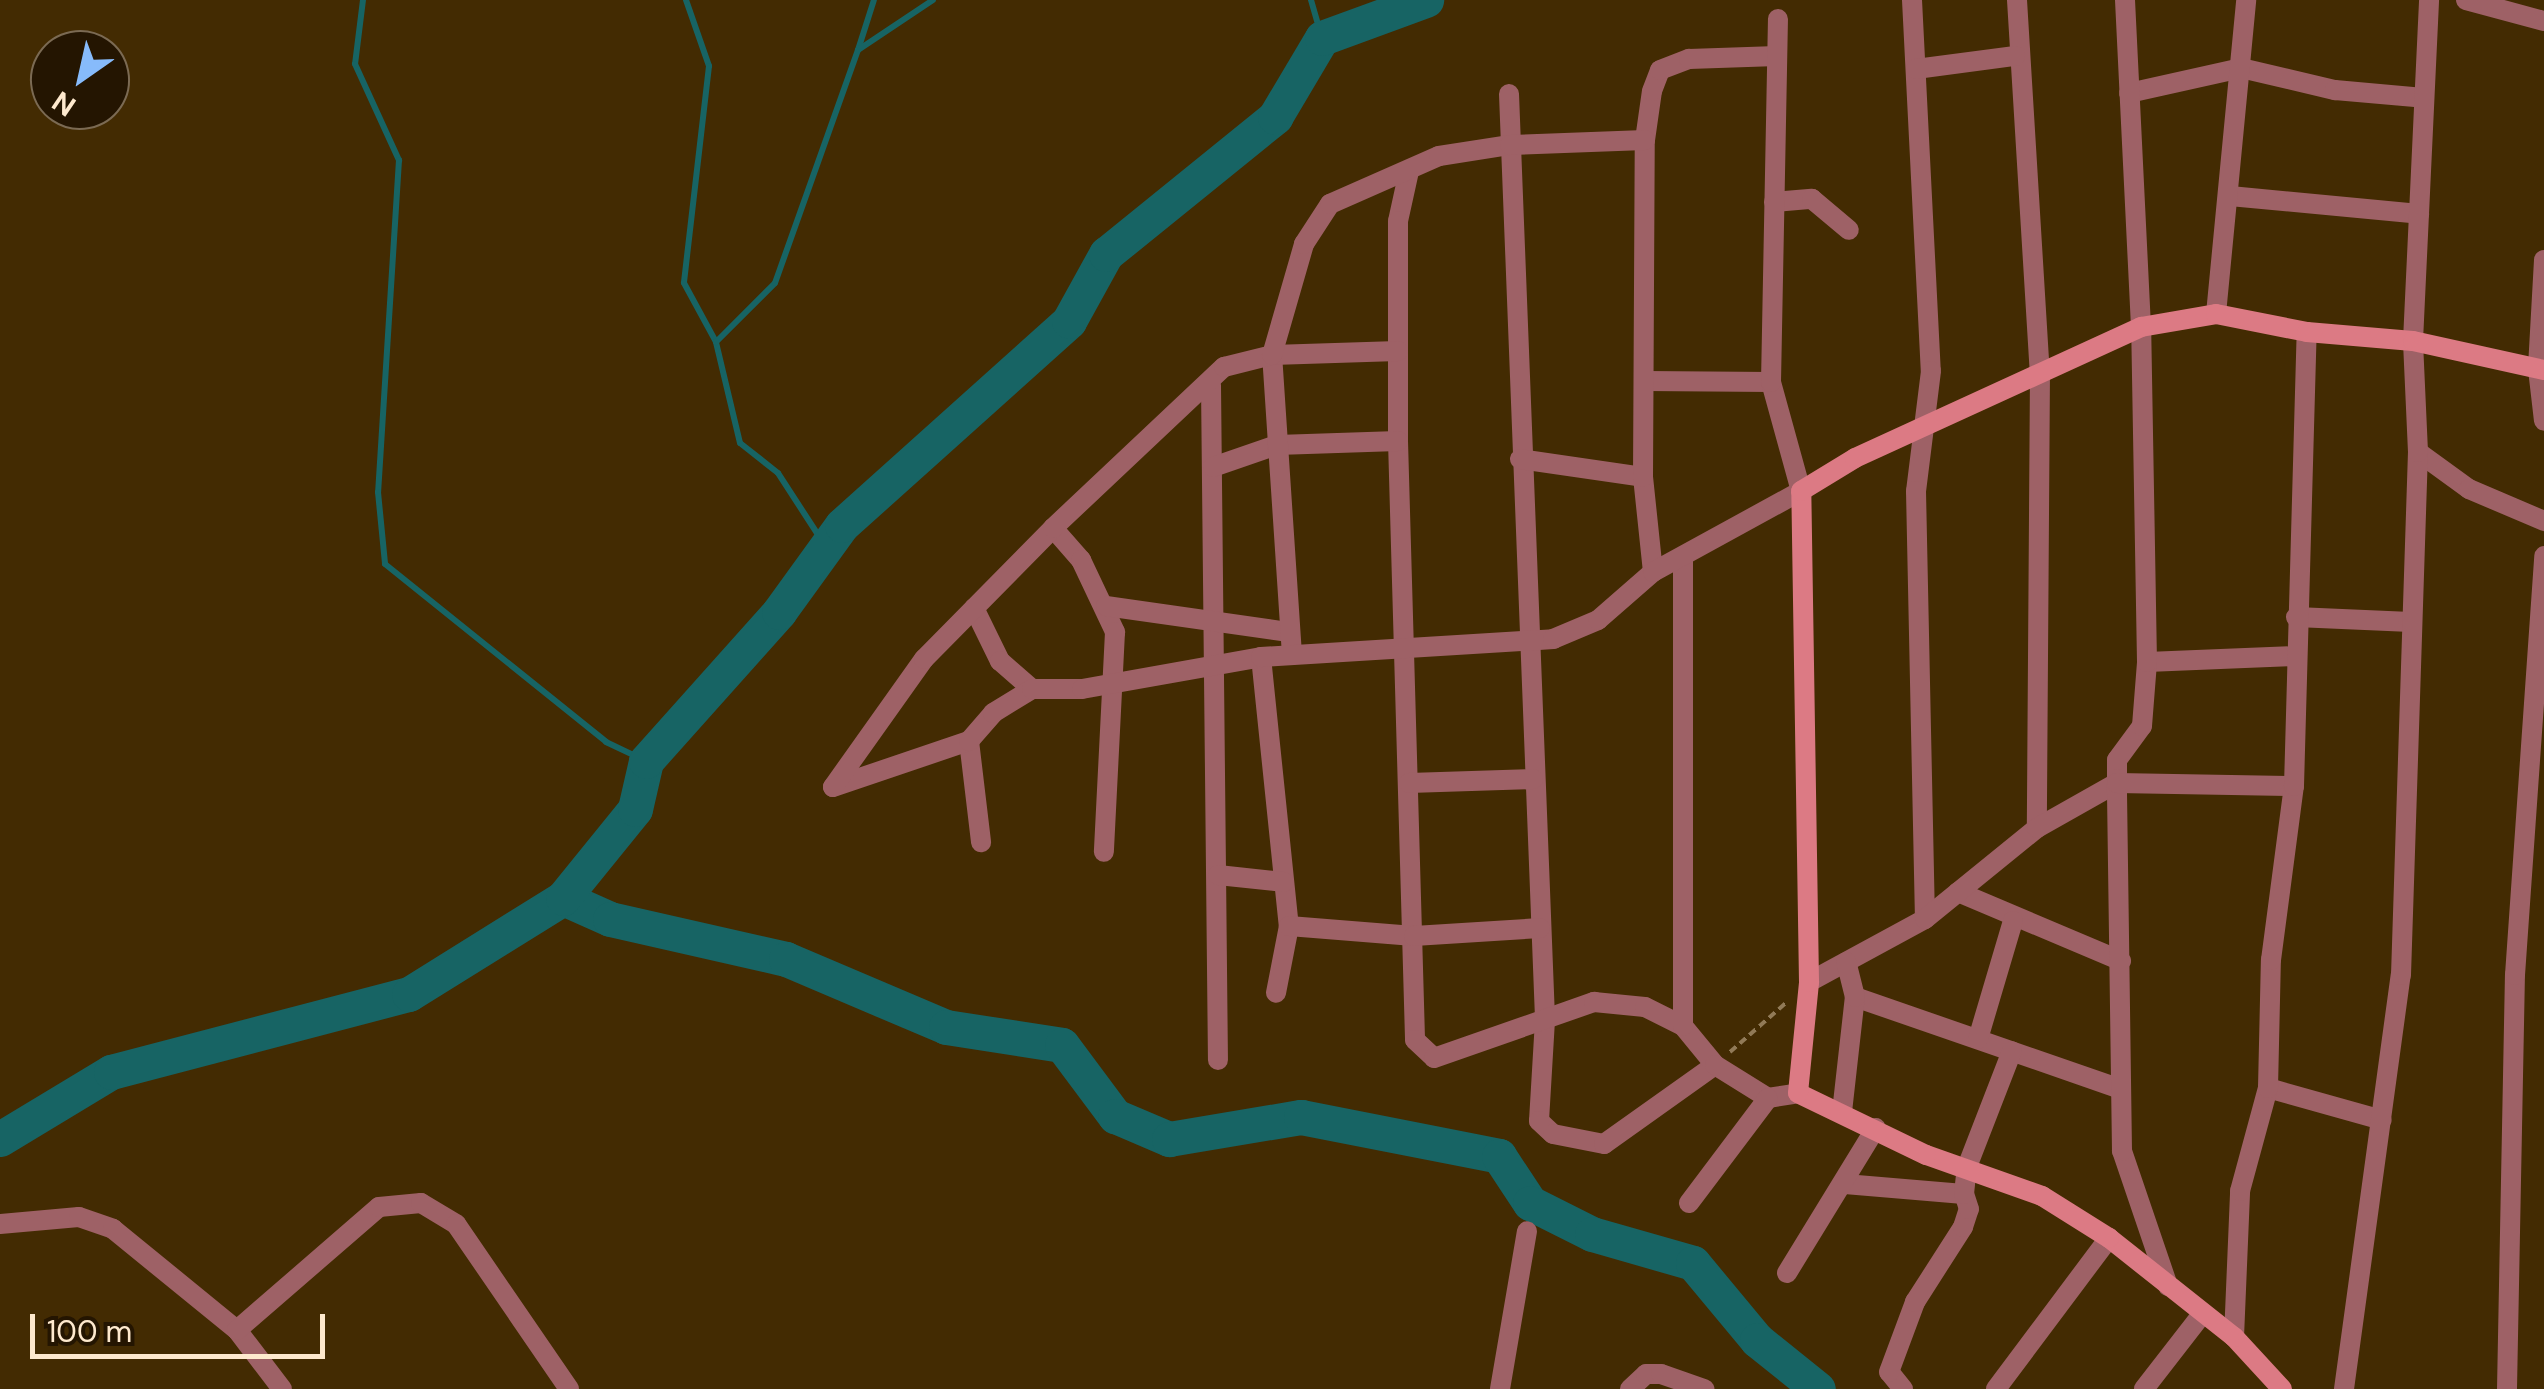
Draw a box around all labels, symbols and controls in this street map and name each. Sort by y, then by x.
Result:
north arrow [30,30,130,130]
text: N [45,83,83,125]
scale bar [35,1294,330,1356]
text: 100 m [47,1312,132,1351]

